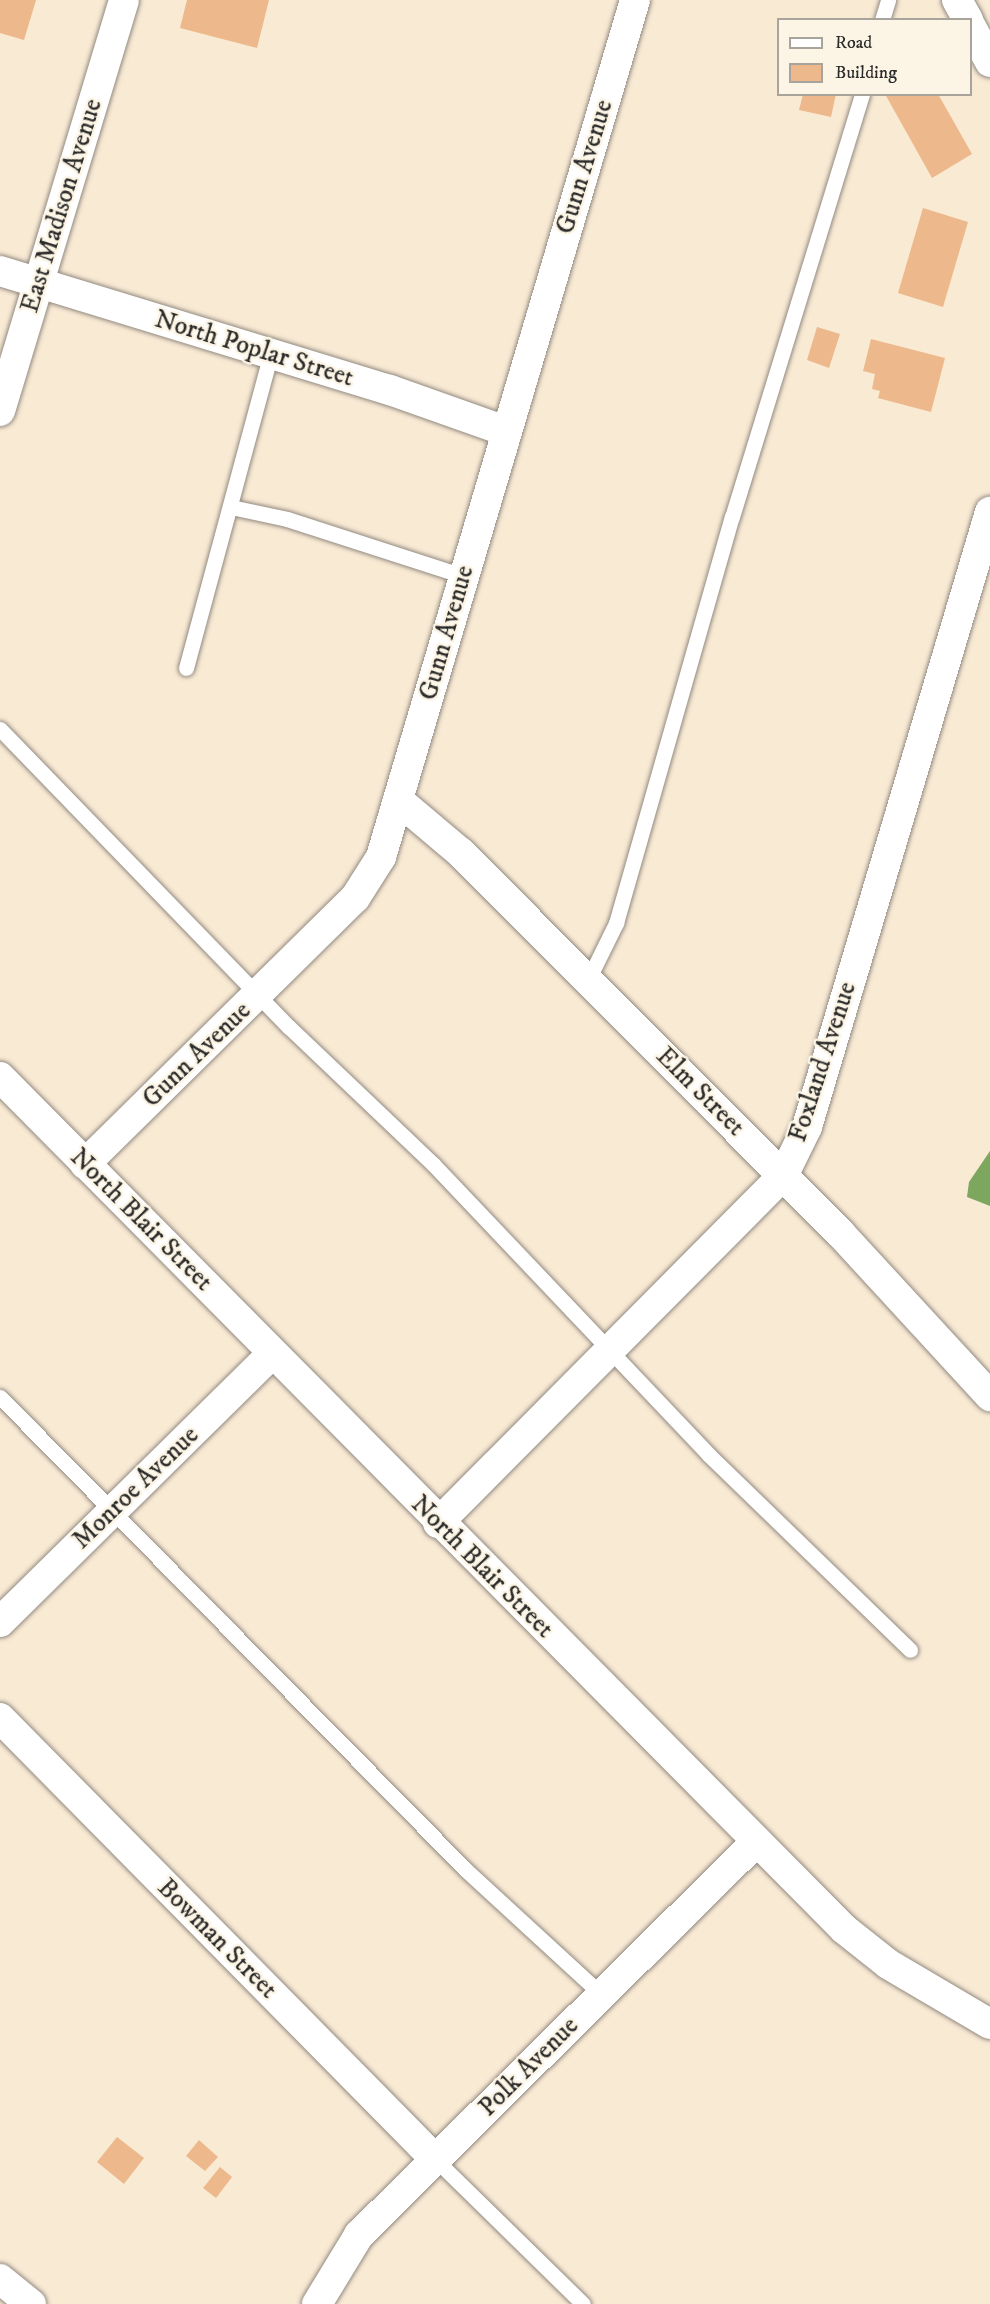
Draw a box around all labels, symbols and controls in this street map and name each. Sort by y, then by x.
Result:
legend [777,18,972,96]
text: Road [835,32,872,54]
text: Building [835,62,897,84]
street label: East Madison Avenue [15,95,109,317]
street label: Gunn Avenue [550,96,620,238]
street label: North Poplar Street [151,304,357,394]
street label: Gunn Avenue [413,562,481,704]
street label: Foxland Avenue [782,978,864,1146]
street label: Gunn Avenue [136,996,258,1114]
street label: Elm Street [649,1041,751,1143]
street label: North Blair Street [63,1142,219,1298]
street label: Monroe Avenue [66,1420,206,1556]
street label: North Blair Street [404,1489,560,1645]
street label: Bowman Street [150,1872,284,2006]
street label: Polk Avenue [473,2011,585,2123]

